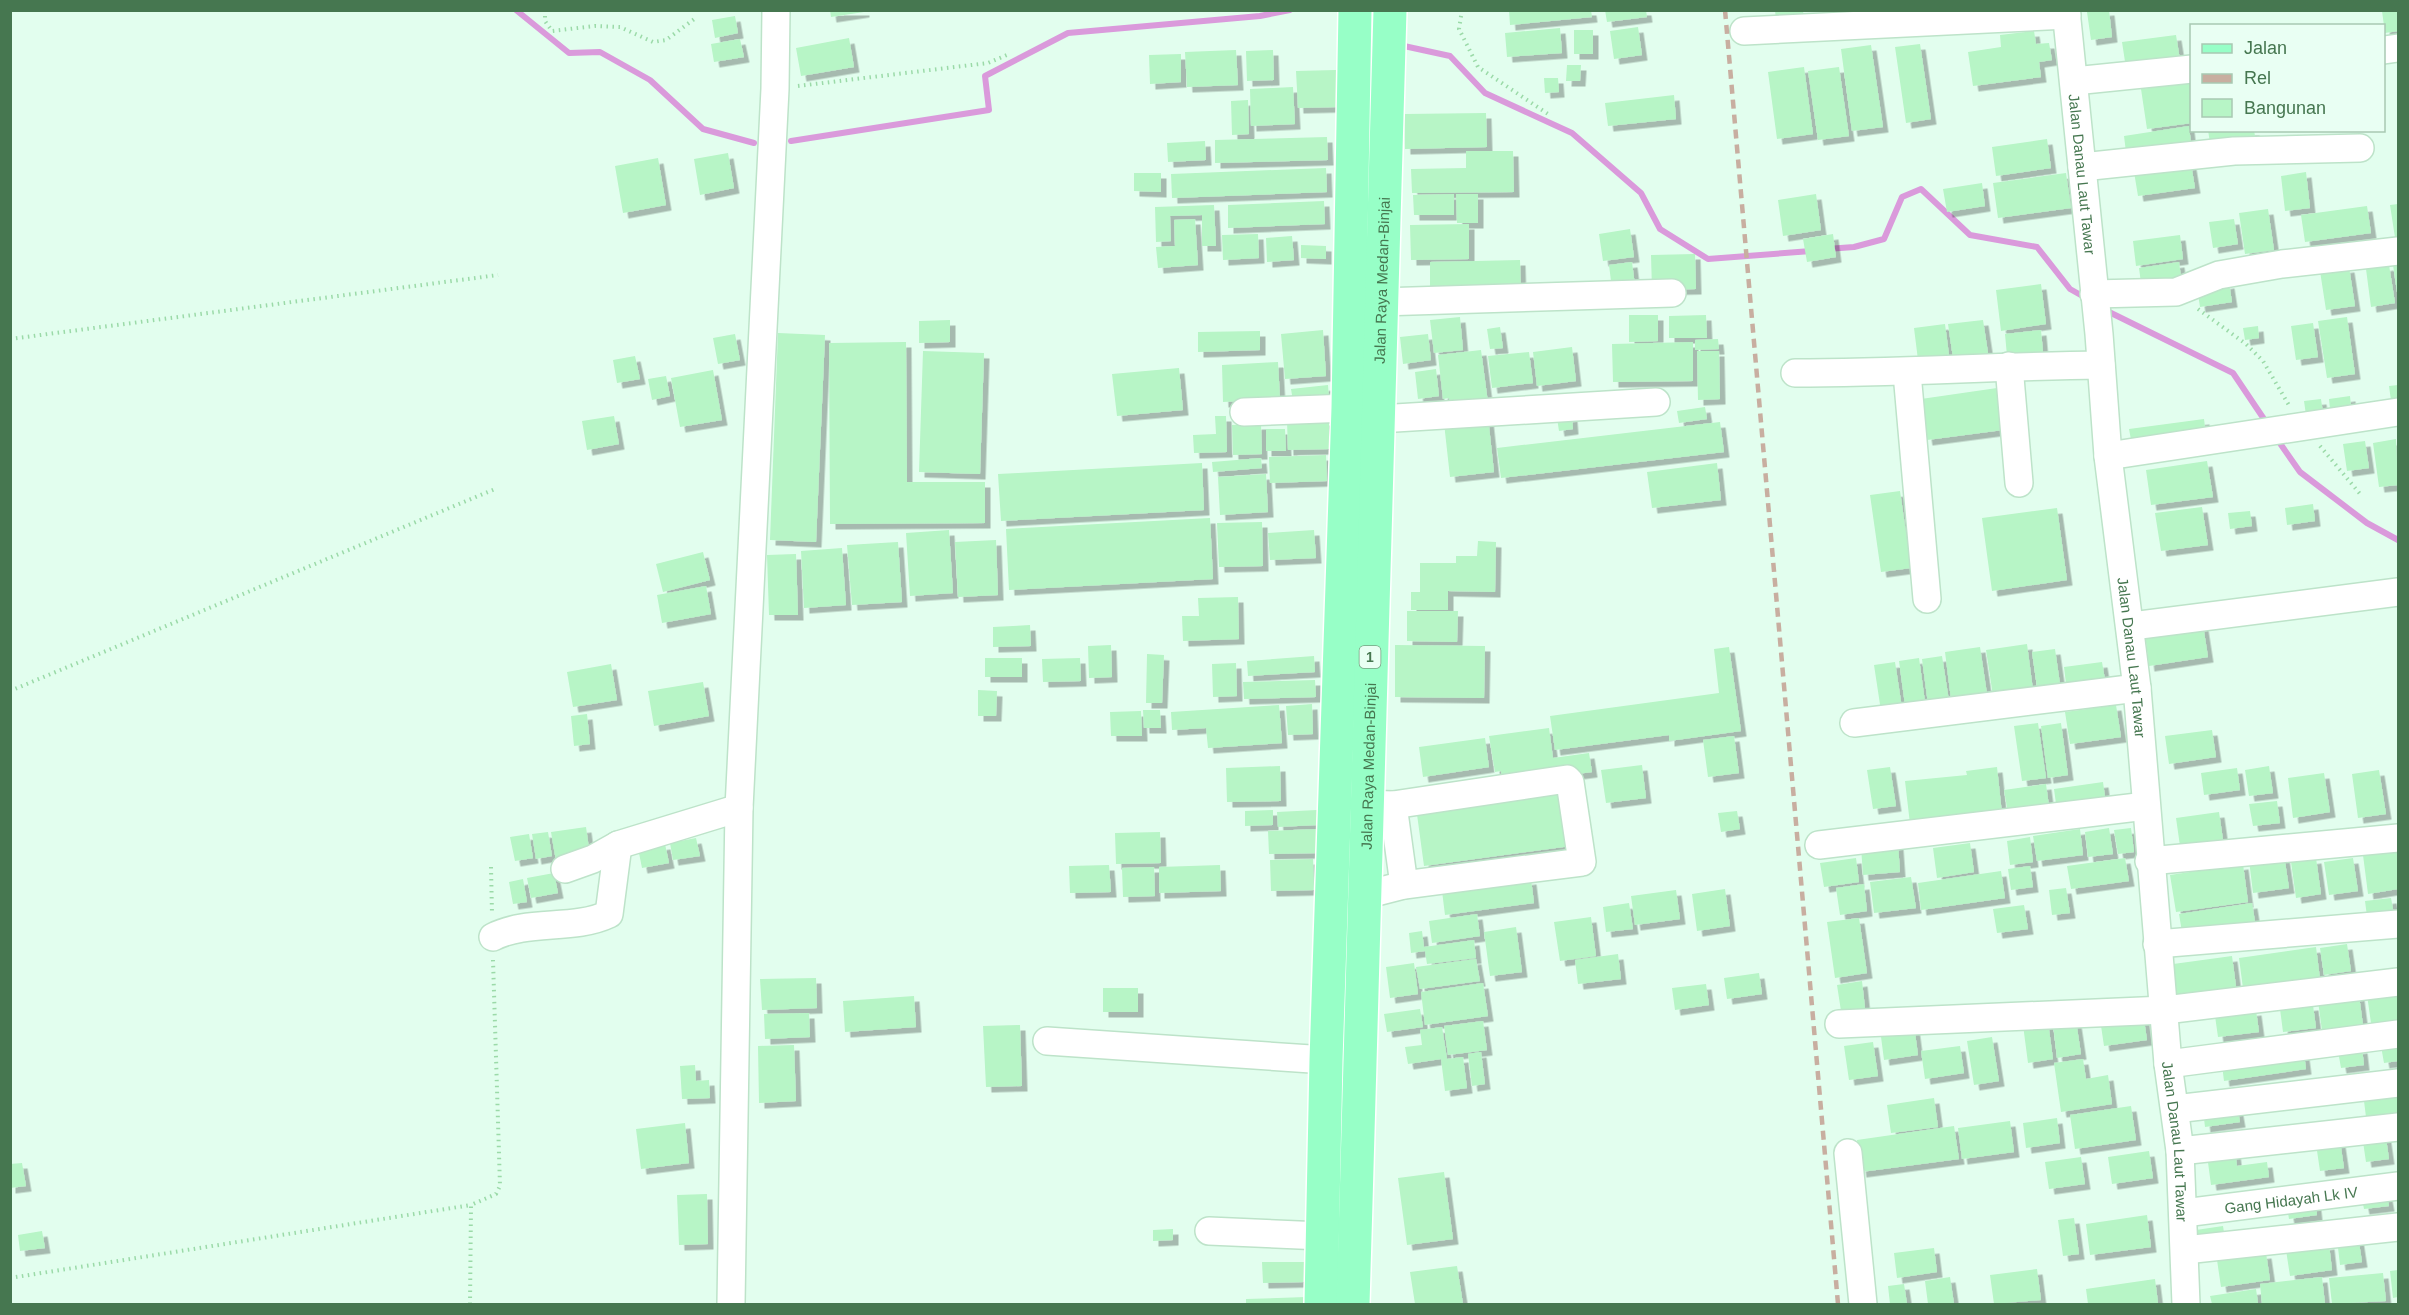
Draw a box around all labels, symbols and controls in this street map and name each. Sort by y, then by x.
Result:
legend [2190,24,2385,132]
text: Jalan [2244,38,2287,58]
text: Rel [2244,68,2271,88]
street label: Jalan Danau Laut Tawar [2066,93,2099,255]
text: Bangunan [2244,98,2326,118]
street label: Jalan Raya Medan-Binjai [1370,197,1392,364]
street label: Jalan Danau Laut Tawar [2115,576,2150,739]
road number: 1 [1360,646,1380,668]
street label: Jalan Raya Medan-Binjai [1357,683,1379,850]
street label: Jalan Danau Laut Tawar [2159,1060,2191,1222]
street label: Gang Hidayah Lk IV [2223,1183,2359,1216]

